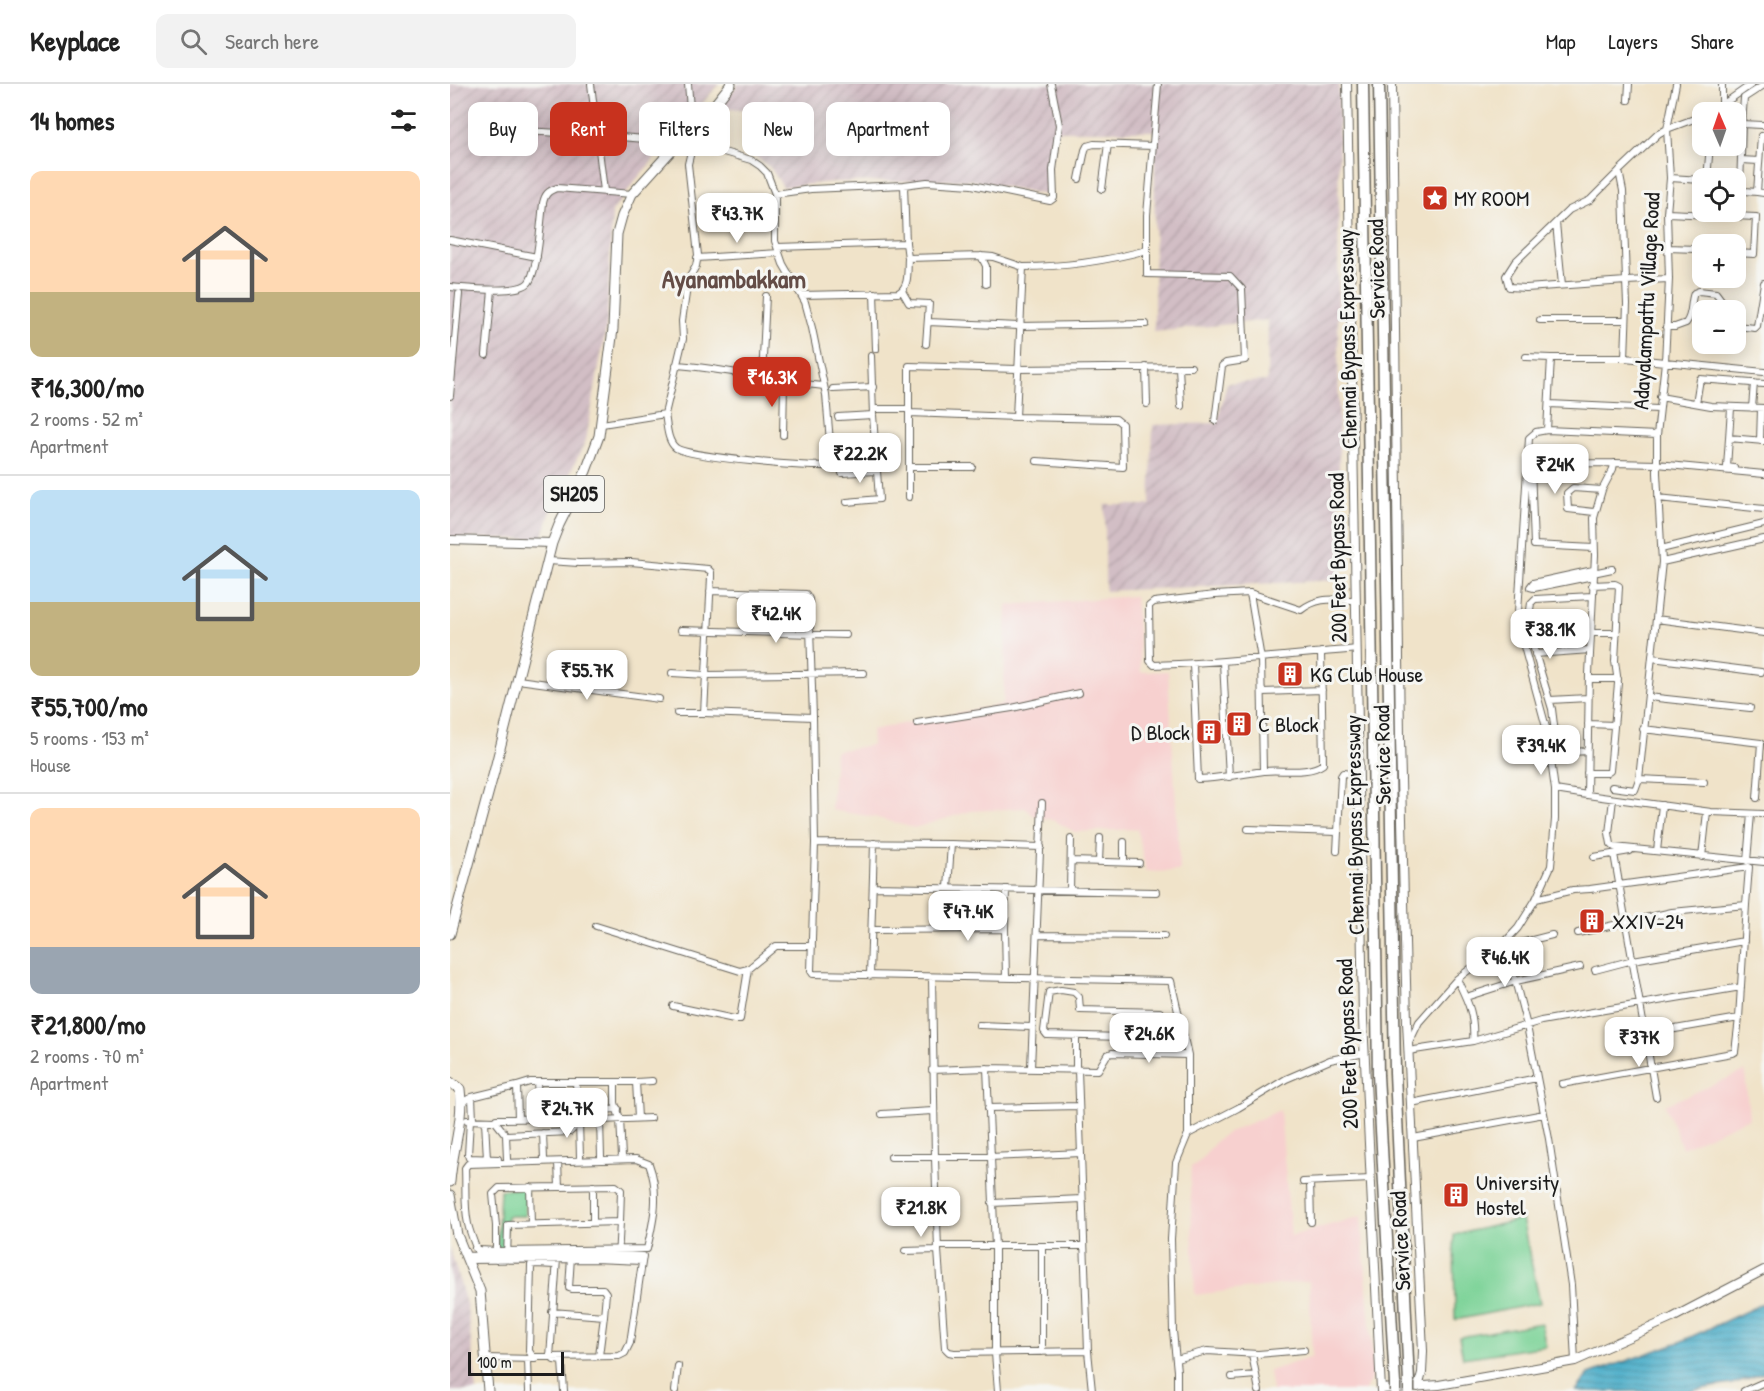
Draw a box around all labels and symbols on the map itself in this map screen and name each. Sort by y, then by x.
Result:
north arrow [1692,102,1746,156]
place icon: MY ROOM [1420,183,1450,213]
place label: MY ROOM [1454,183,1529,213]
street label: Adayalampattu Village Road [1625,191,1667,410]
pin: ₹43.7K [688,193,786,244]
street label: Service Road [1360,219,1392,319]
street label: Chennai Bypass Expressway [1330,229,1364,449]
district label: Ayanambakkam [662,261,806,297]
pin: ₹16.3K [723,357,821,408]
pin: ₹22.2K [811,433,909,484]
pin: ₹24K [1519,444,1591,495]
street label: 200 Feet Bypass Road [1321,472,1353,643]
road number: SH205 [544,476,604,512]
pin: ₹42.4K [727,593,825,644]
pin: ₹38.1K [1501,609,1599,660]
pin: ₹55.7K [538,650,636,701]
building icon: KG Club House [1275,659,1305,689]
place label: KG Club House [1310,659,1423,689]
street label: Service Road [1366,705,1398,805]
building icon: C Block [1224,709,1254,739]
place label: C Block [1258,709,1319,739]
street label: Chennai Bypass Expressway [1337,715,1371,935]
place label: D Block [1131,717,1190,747]
building icon: D Block [1194,717,1224,747]
pin: ₹39.4K [1492,725,1590,776]
pin: ₹47.4K [919,891,1017,942]
building icon: XXIV-24 [1577,906,1607,936]
place label: XXIV-24 [1612,906,1683,936]
pin: ₹46.4K [1456,937,1554,988]
street label: 200 Feet Bypass Road [1329,958,1365,1129]
pin: ₹24.6K [1100,1013,1198,1064]
pin: ₹37K [1603,1017,1675,1068]
pin: ₹24.7K [518,1088,616,1139]
place label: University Hostel [1476,1167,1559,1222]
building icon: University Hostel [1441,1180,1471,1210]
pin: ₹21.8K [872,1187,970,1238]
street label: Service Road [1382,1190,1418,1291]
scale bar [468,1349,564,1376]

